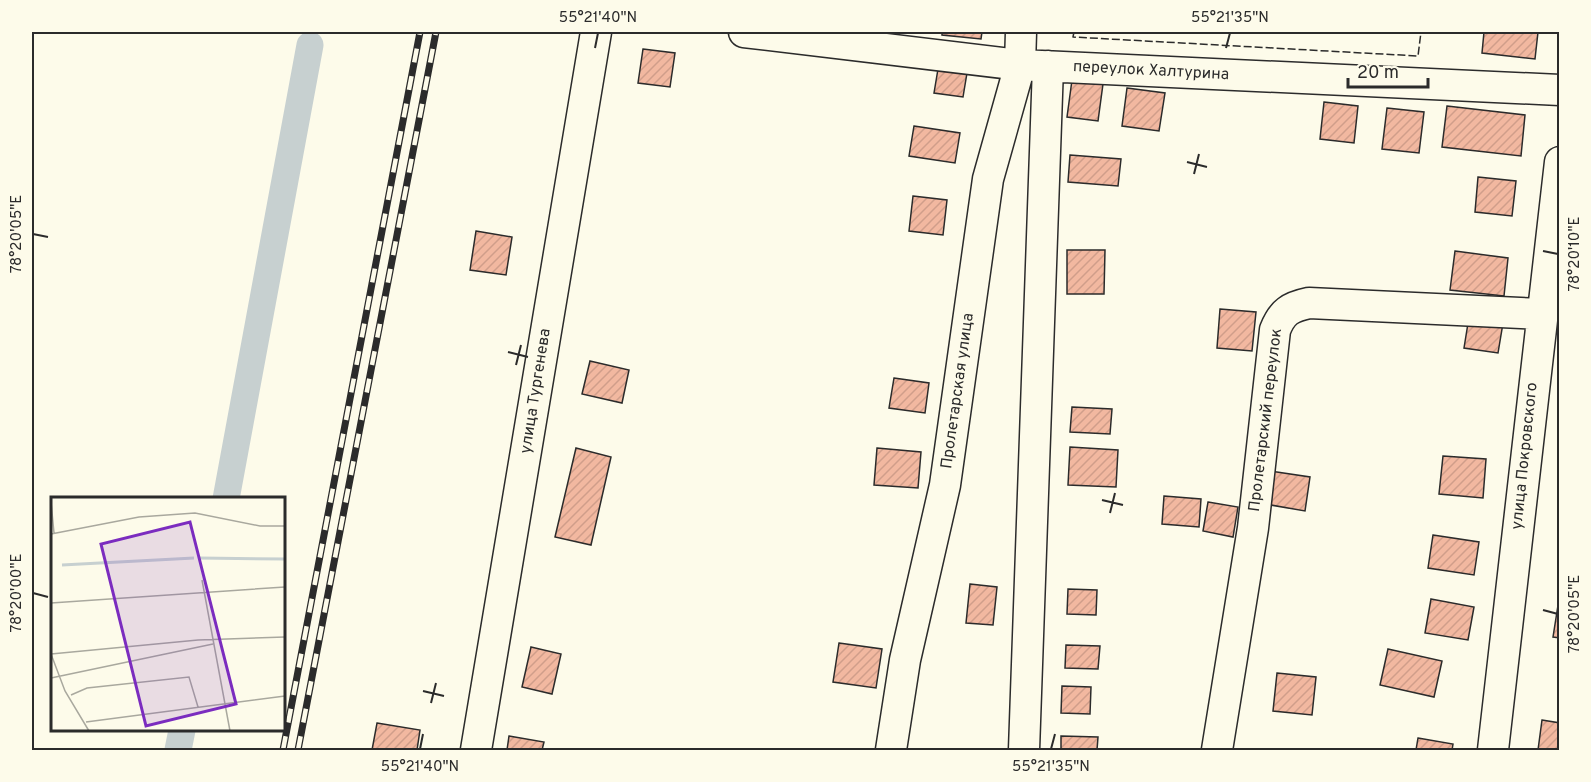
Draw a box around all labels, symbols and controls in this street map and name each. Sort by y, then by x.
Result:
text: 55°21'40"N [559,9,637,28]
text: 55°21'35"N [1191,9,1269,28]
scale bar [1348,51,1428,89]
street label: переулок Халтурина [1072,57,1230,85]
text: 20 m [1357,62,1399,85]
text: 78°20'05"E [8,195,27,273]
text: 78°20'10"E [1566,217,1585,291]
street label: Пролетарская улица [937,312,979,470]
street label: улица Тургенева [516,327,556,455]
street label: Пролетарский переулок [1245,327,1287,513]
street label: улица Покровского [1507,381,1543,531]
inset map [51,497,285,731]
text: 78°20'00"E [8,554,27,632]
text: 78°20'05"E [1566,575,1585,653]
text: 55°21'40"N [381,758,459,777]
text: 55°21'35"N [1012,758,1090,777]

